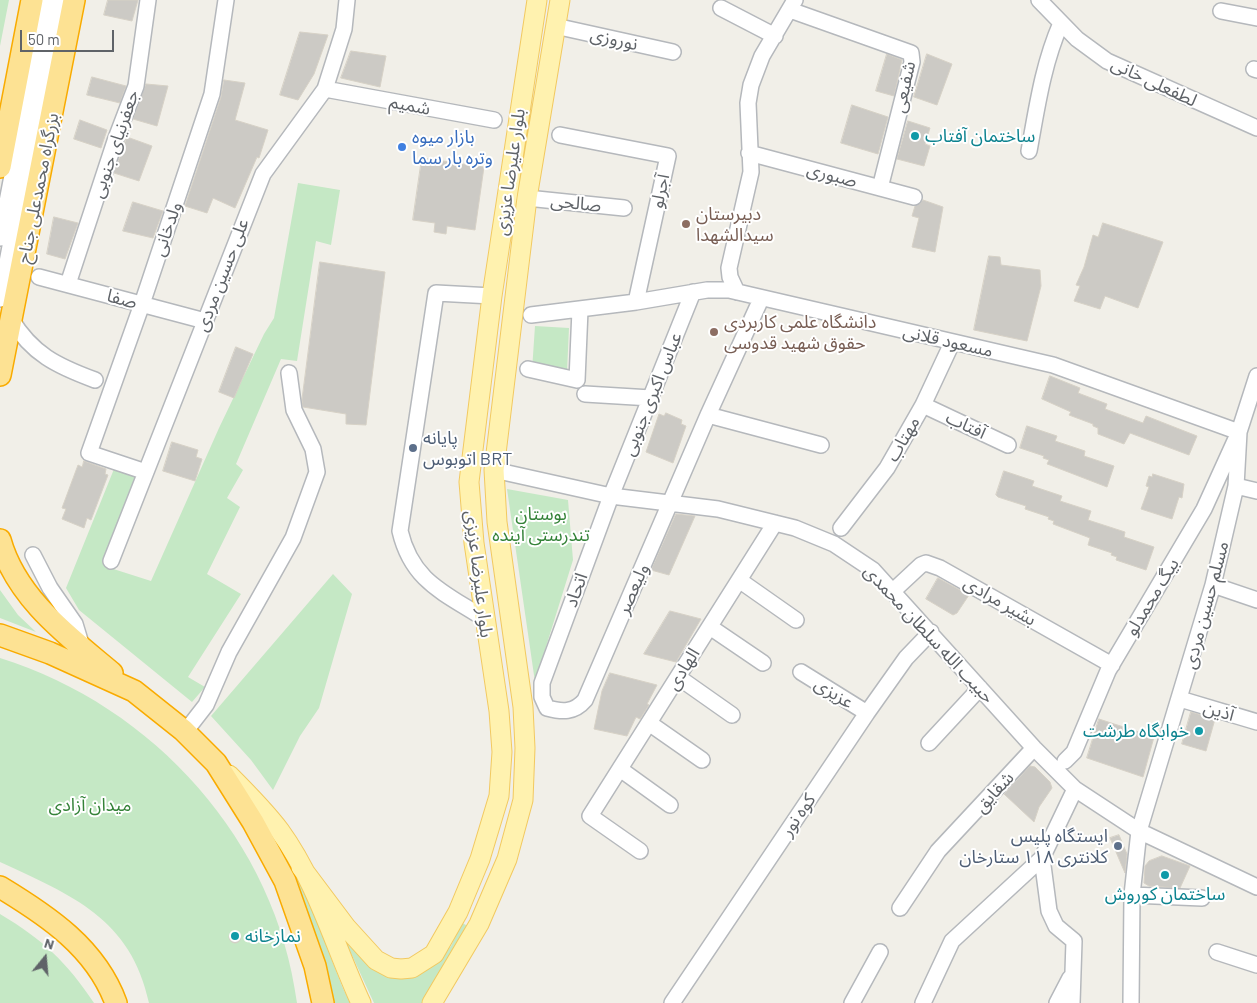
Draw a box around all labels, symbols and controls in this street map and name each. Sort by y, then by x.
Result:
scale bar [22,20,116,52]
street label: نوروزی [588,23,640,55]
text: 50 m [28,30,60,48]
street label: لطفعلی خانی [1108,53,1200,111]
street label: شفیعی [888,59,920,115]
street label: جعفرنیای جنوبی [86,87,144,201]
street label: شمیم [388,90,432,120]
street label: بلوار علیرضا عزیزی [490,107,530,237]
street label: بزرگراه محمدعلی جناح [13,111,63,265]
place label: ساختمان آفتاب [925,125,1035,147]
place label: بازار میوه وتره بار سما [412,126,493,168]
marker: ساختمان آفتاب [909,130,921,142]
marker: بازار میوه وتره بار سما [396,141,408,153]
street label: صبوری [804,158,860,192]
street label: آجرلو [646,172,674,210]
street label: صالحی [550,190,602,216]
street label: ولدخانی [148,199,186,259]
place label: دبيرستان سیدالشهدا [696,203,774,245]
street label: علی حسین مردی [191,216,253,334]
marker: دبيرستان سیدالشهدا [680,218,692,230]
street label: صفا [105,285,139,313]
place label: دانشگاه علمی کاربردی حقوق شهید قدوسی [724,311,876,354]
street label: مسعود قلانی [901,320,995,362]
marker: دانشگاه علمی کاربردی حقوق شهید قدوسی [708,326,720,338]
street label: عباس اکبری جنوبی [617,329,687,459]
street label: آفتاب [942,406,990,444]
street label: مهتاب [882,413,924,465]
place label: پایانه اتوبوس BRT [423,427,512,469]
marker: پایانه اتوبوس BRT [407,442,419,454]
park label: بوستان تندرستی آینده [492,503,590,546]
street label: بلوار علیرضا عزیزی [460,509,498,639]
street label: مسلم حسین مردی [1179,539,1233,671]
street label: بیگ محمدلو [1120,554,1184,640]
street label: ولیعصر [612,560,654,618]
street label: حبیب الله سلطان محمدی [859,560,999,708]
street label: اتحاد [560,570,592,610]
street label: بشیر مرادی [960,572,1040,630]
street label: الهادی [662,644,704,694]
street label: عزیزی [811,673,857,713]
street label: آذین [1201,696,1237,726]
place label: خوابگاه طرشت [1083,720,1189,742]
marker: خوابگاه طرشت [1193,725,1205,737]
street label: شقایق [970,767,1018,817]
street label: کوه نور [776,790,820,840]
park label: میدان آزادی [49,794,131,816]
place label: ایستگاه پلیس کلانتری ۱۱۸ ستارخان [959,825,1108,868]
marker: ایستگاه پلیس کلانتری ۱۱۸ ستارخان [1112,840,1124,852]
marker: ساختمان کوروش [1159,869,1171,881]
place label: ساختمان کوروش [1105,883,1225,905]
place label: نمازخانه [245,925,301,947]
marker: نمازخانه [229,930,241,942]
north arrow [20,933,70,983]
text: N [43,934,56,953]

